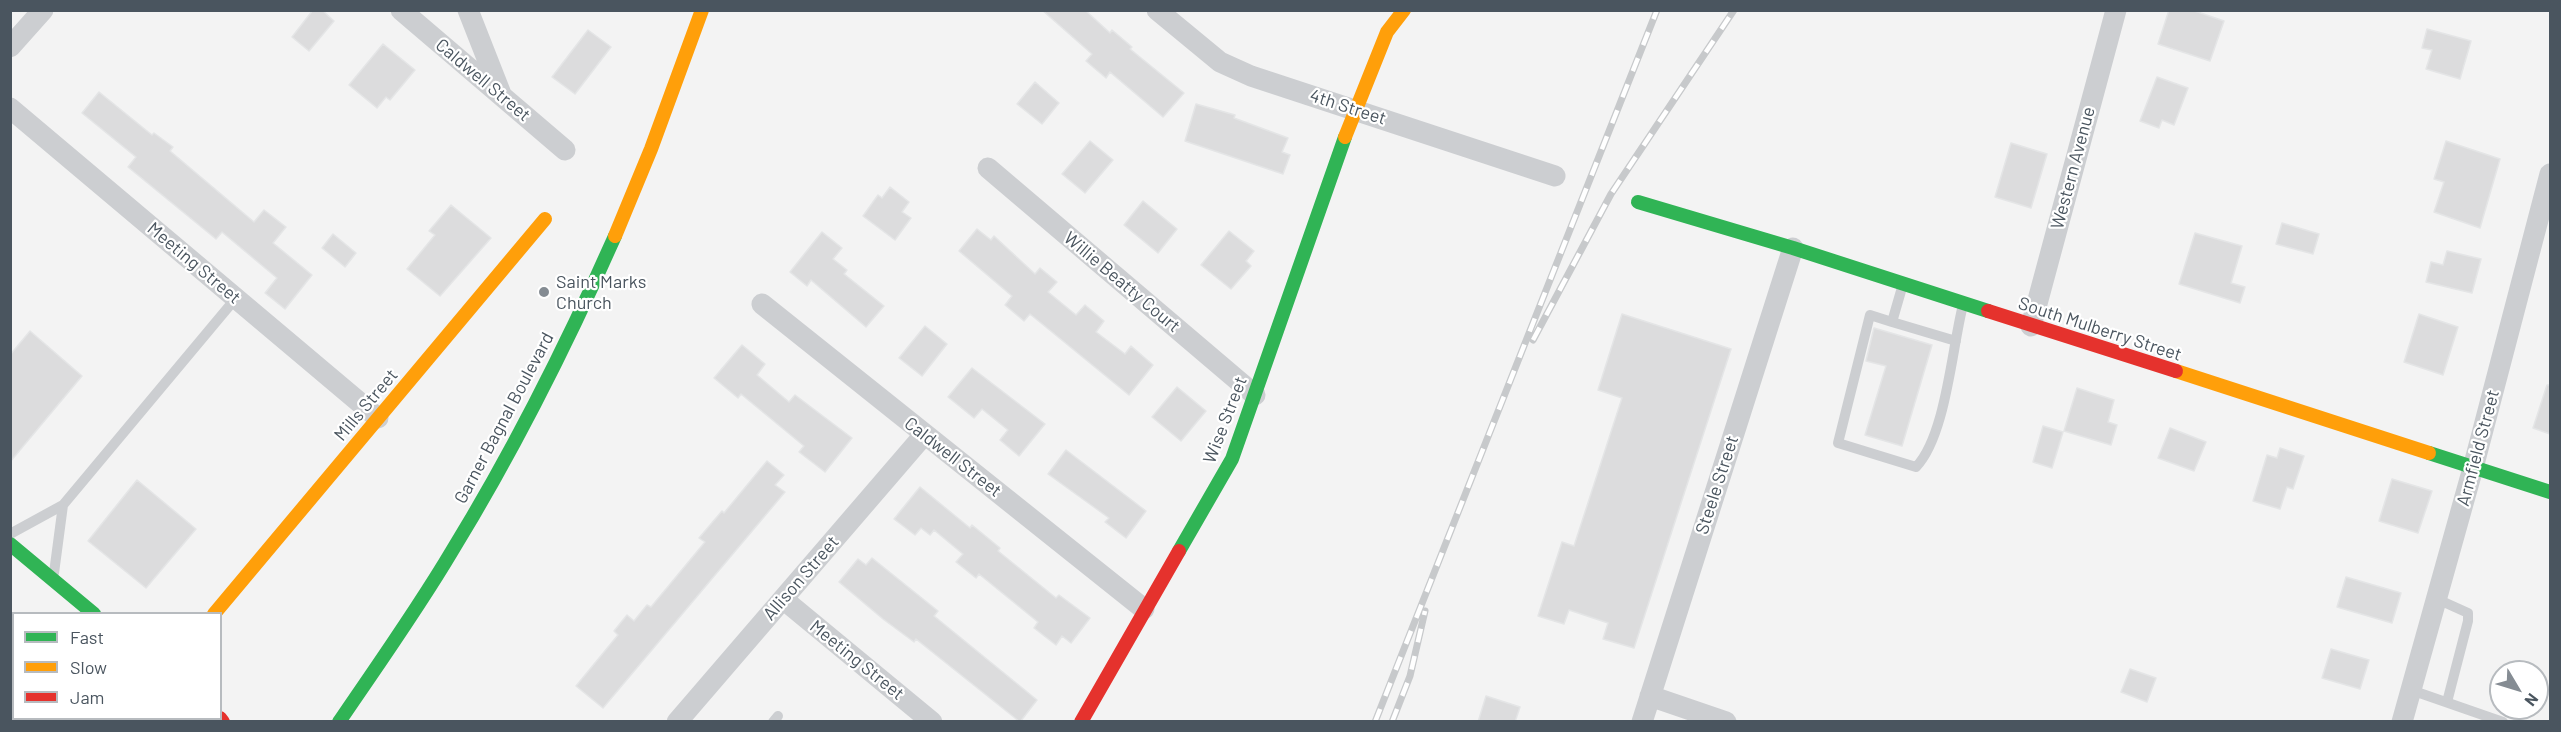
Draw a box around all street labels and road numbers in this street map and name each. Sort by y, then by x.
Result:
street label: Caldwell Street [431,34,535,126]
street label: 4th Street [1307,85,1389,129]
street label: Western Avenue [2046,104,2100,232]
street label: Meeting Street [143,218,245,308]
street label: Willie Beatty Court [1059,227,1185,337]
street label: South Mulberry Street [2016,292,2184,366]
street label: Garner Bagnal Boulevard [450,329,558,507]
street label: Mills Street [330,365,402,445]
street label: Wise Street [1199,373,1251,467]
street label: Armfield Street [2452,387,2504,509]
street label: Caldwell Street [900,412,1006,502]
street label: Steele Street [1691,433,1743,537]
street label: Allison Street [759,531,843,625]
street label: Meeting Street [805,615,909,705]

